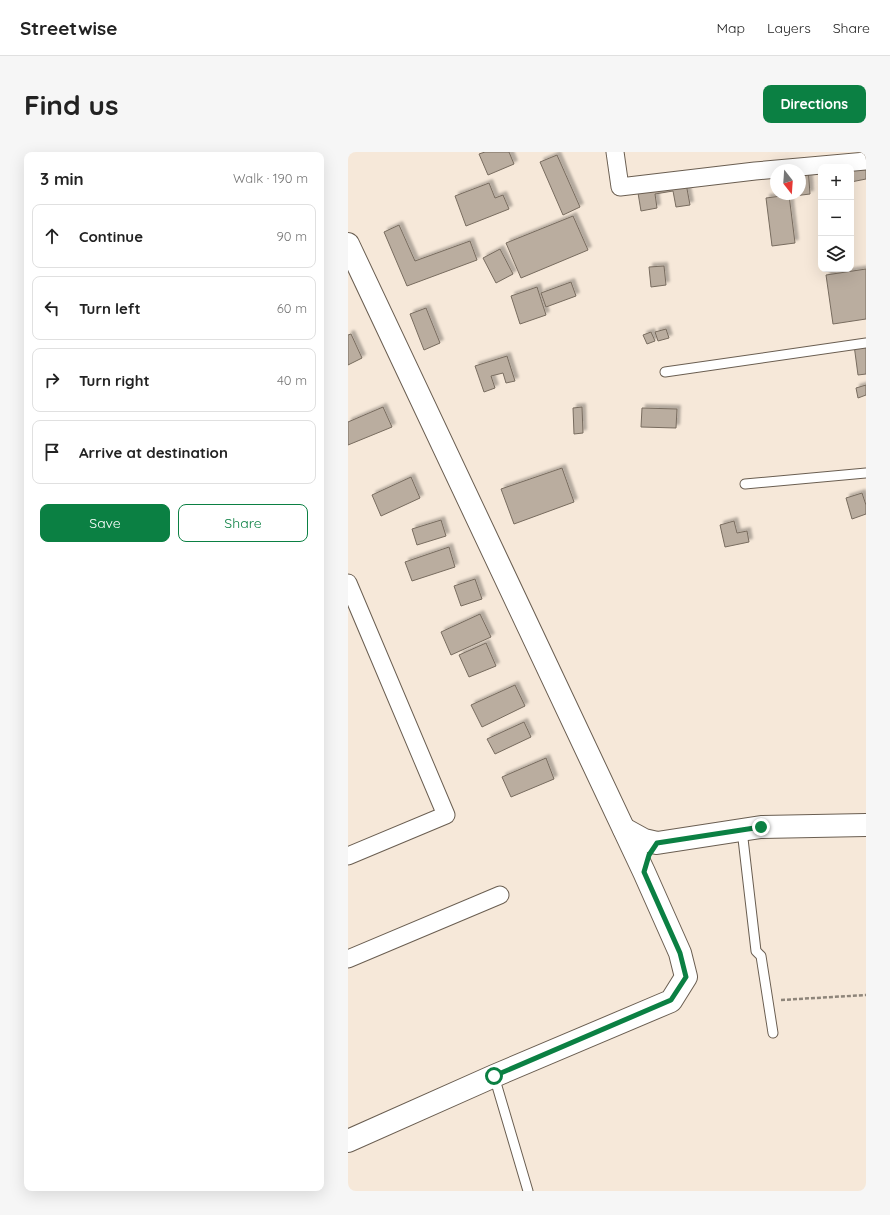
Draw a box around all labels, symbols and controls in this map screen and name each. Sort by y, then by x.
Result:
text: Streetwise [20,16,117,40]
text: Map [716,19,745,37]
text: Layers [767,19,811,37]
text: Share [833,19,870,37]
button: Directions [763,85,866,123]
text: Find us [24,87,118,122]
north arrow [770,164,806,200]
map controls [818,164,854,272]
button: + [818,164,854,200]
text: 3 min [40,168,84,189]
text: Walk · 190 m [233,170,308,186]
button: − [818,200,854,236]
icon: ahead [41,225,63,247]
text: Continue [79,227,143,246]
text: 90 m [277,228,307,244]
button: layers [818,236,854,272]
icon: left [41,297,63,319]
text: Turn left [79,299,141,318]
text: 60 m [277,300,307,316]
icon: right [41,369,63,391]
text: Turn right [79,371,150,390]
text: 40 m [277,372,307,388]
icon: arrive [41,441,63,463]
text: Arrive at destination [79,443,228,462]
button: Save [40,504,170,542]
button: Share [178,504,308,542]
route end [752,818,770,836]
route start [485,1067,503,1085]

